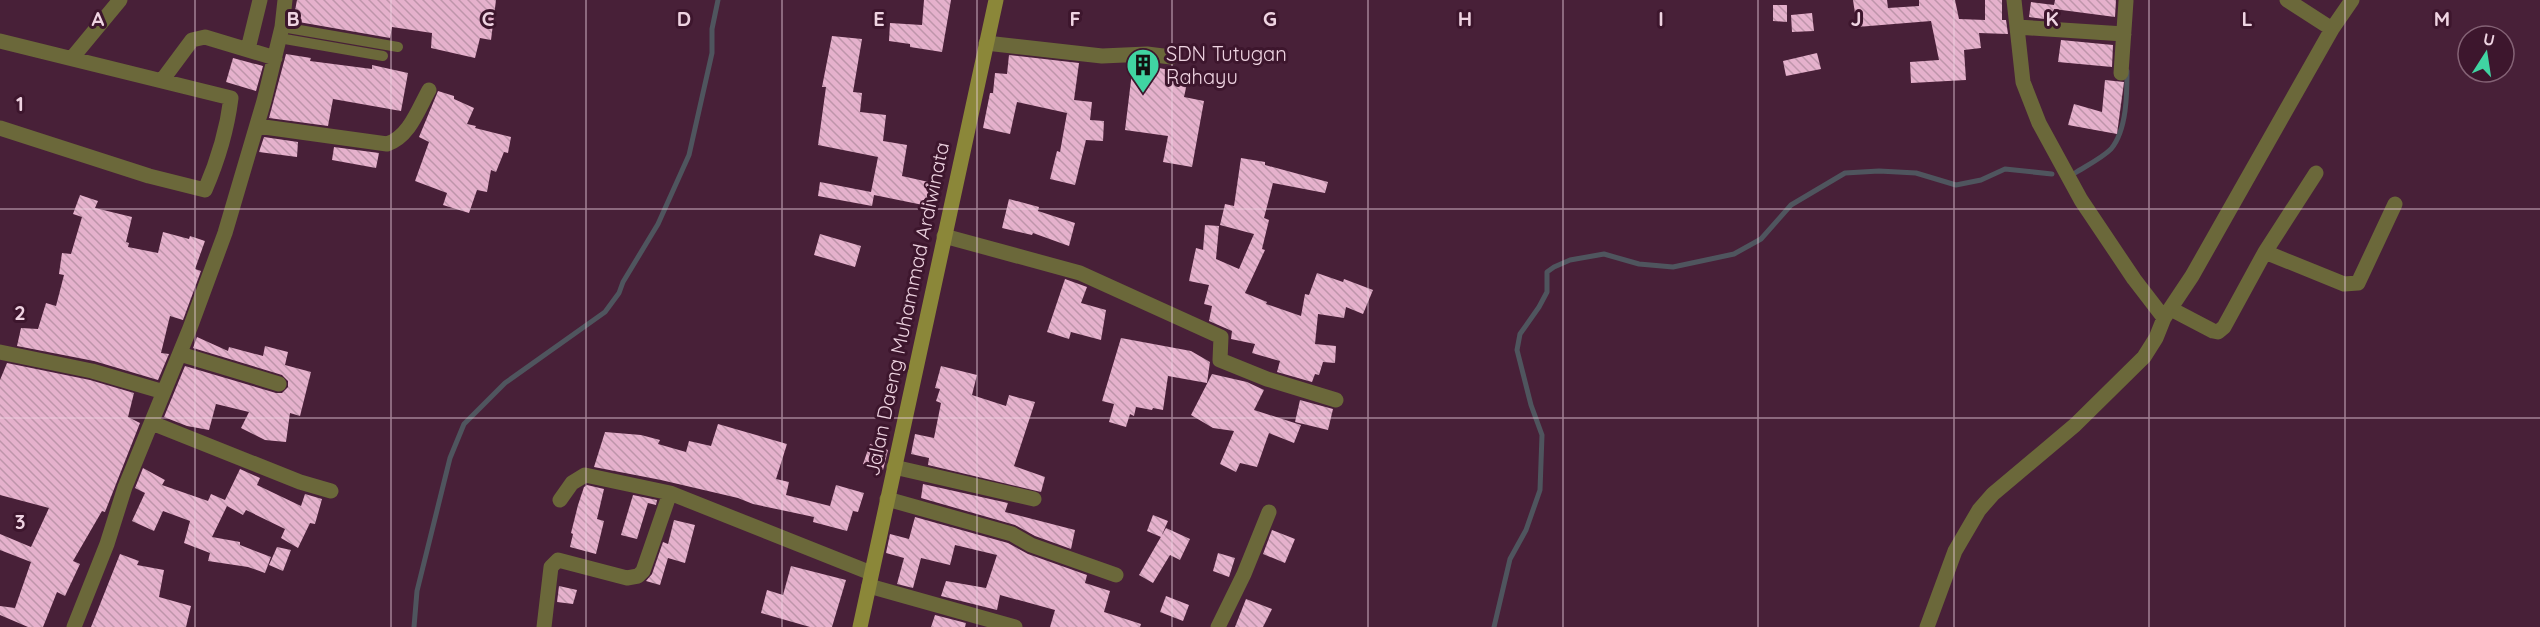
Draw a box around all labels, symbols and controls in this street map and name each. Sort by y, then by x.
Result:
text: A [92,6,105,31]
text: B [286,6,300,31]
text: C [482,6,495,31]
text: D [677,6,691,31]
text: E [873,6,885,31]
text: F [1069,6,1081,31]
text: G [1263,6,1277,31]
text: H [1458,6,1472,31]
text: I [1658,6,1664,31]
text: J [1850,6,1862,31]
text: K [2045,6,2059,31]
text: L [2241,6,2253,31]
text: M [2434,6,2450,31]
north arrow [2456,24,2516,84]
text: U [2482,28,2497,50]
place label: SDN Tutugan Rahayu [1166,41,1287,89]
building icon: SDN Tutugan Rahayu [1125,47,1161,94]
text: 1 [16,91,24,116]
street label: Jalan Daeng Muhammad Ardiwinata [859,140,954,478]
text: 2 [14,300,26,325]
text: 3 [15,509,25,534]

